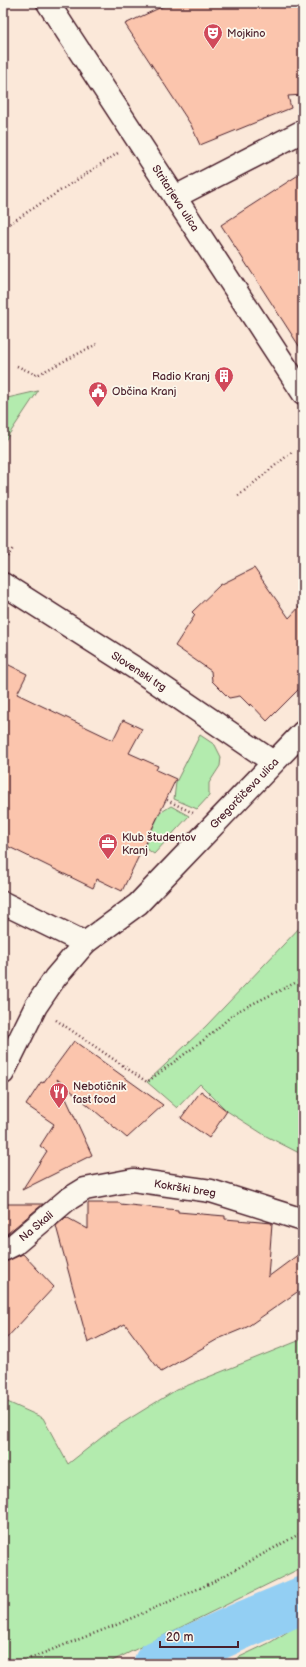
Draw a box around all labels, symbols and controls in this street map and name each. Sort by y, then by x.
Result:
theatre icon: Mojkino [202,22,224,50]
place label: Mojkino [227,27,266,40]
street label: Stritarjeva ulica [149,163,202,234]
building icon: Radio Kranj [213,365,235,393]
place label: Radio Kranj [152,370,210,383]
public building icon: Občina Kranj [87,380,109,408]
place label: Občina Kranj [112,385,176,398]
street label: Slovenski trg [109,649,169,694]
street label: Gregorčičeva ulica [207,755,281,831]
place label: Klub študentov Kranj [122,831,197,857]
office icon: Klub študentov Kranj [97,832,119,860]
place label: Nebotičnik fast food [73,1080,127,1106]
restaurant icon: Nebotičnik fast food [48,1081,70,1109]
street label: Kokrški breg [153,1177,217,1200]
street label: Na Skali [17,1208,56,1244]
scale bar [160,1623,238,1649]
text: 20 m [166,1630,193,1645]

